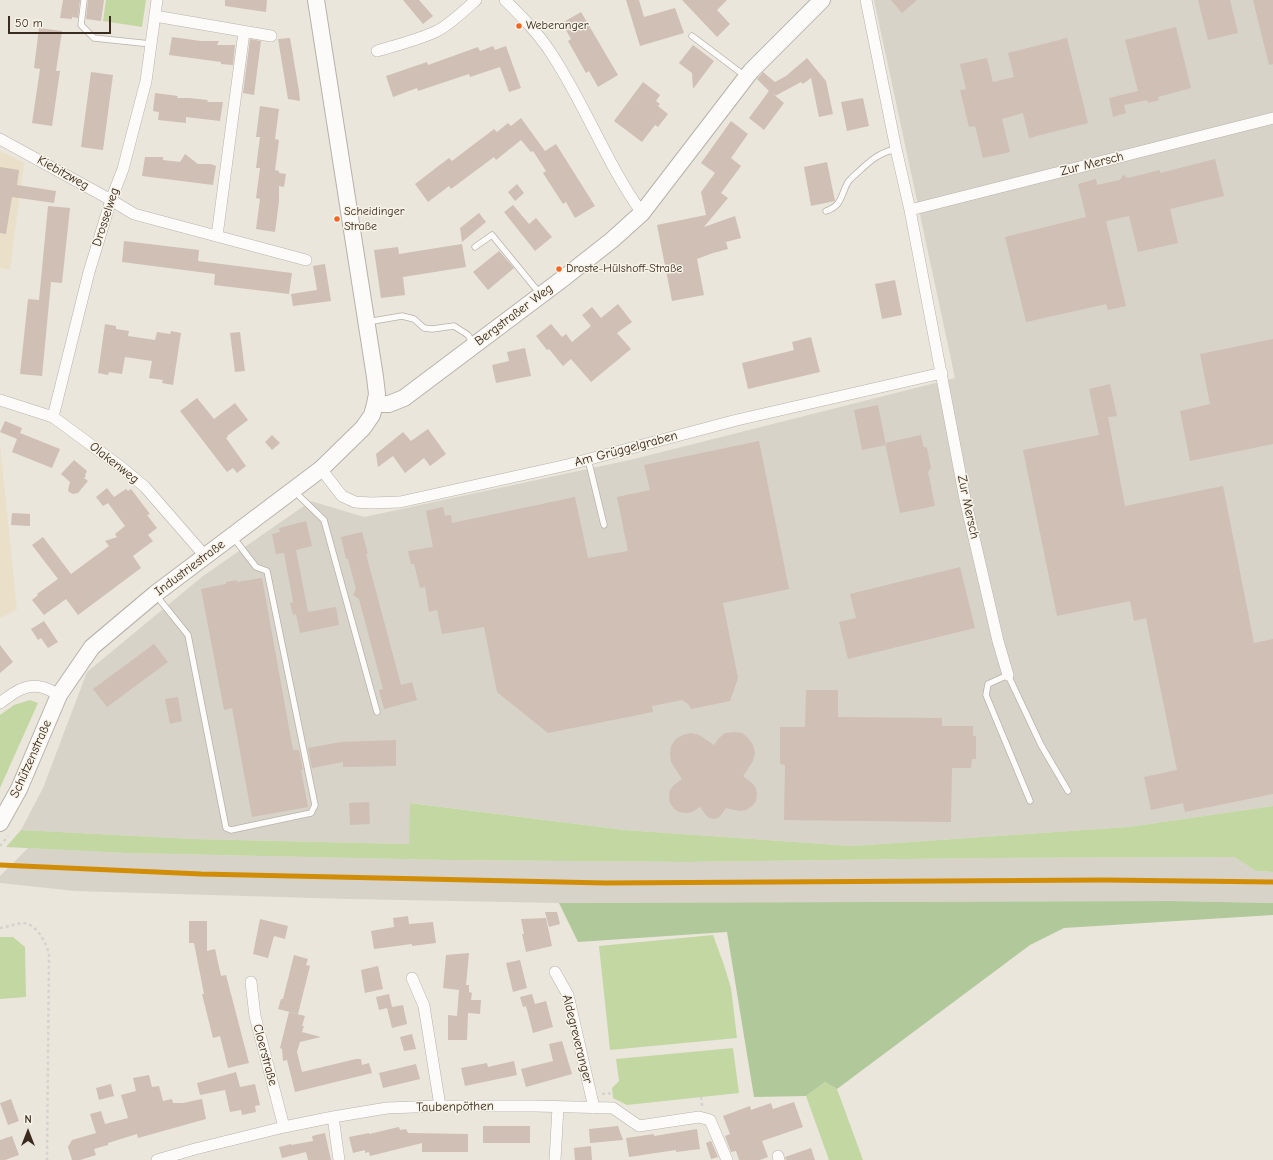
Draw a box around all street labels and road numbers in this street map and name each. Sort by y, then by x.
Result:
street label: Zur Mersch [1059,149,1125,179]
street label: Kiebitzweg [34,152,92,194]
street label: Drosselweg [89,186,123,248]
street label: Bergstraßer Weg [472,281,556,349]
street label: Am Grüggelgraben [573,428,679,470]
street label: Olakenweg [86,439,142,487]
street label: Zur Mersch [954,474,982,540]
street label: Industriestraße [152,537,228,599]
street label: Schützenstraße [7,717,55,801]
street label: Aldegreveranger [558,993,596,1085]
street label: Cloerstraße [249,1022,281,1088]
street label: Taubenpöthen [416,1099,494,1115]

